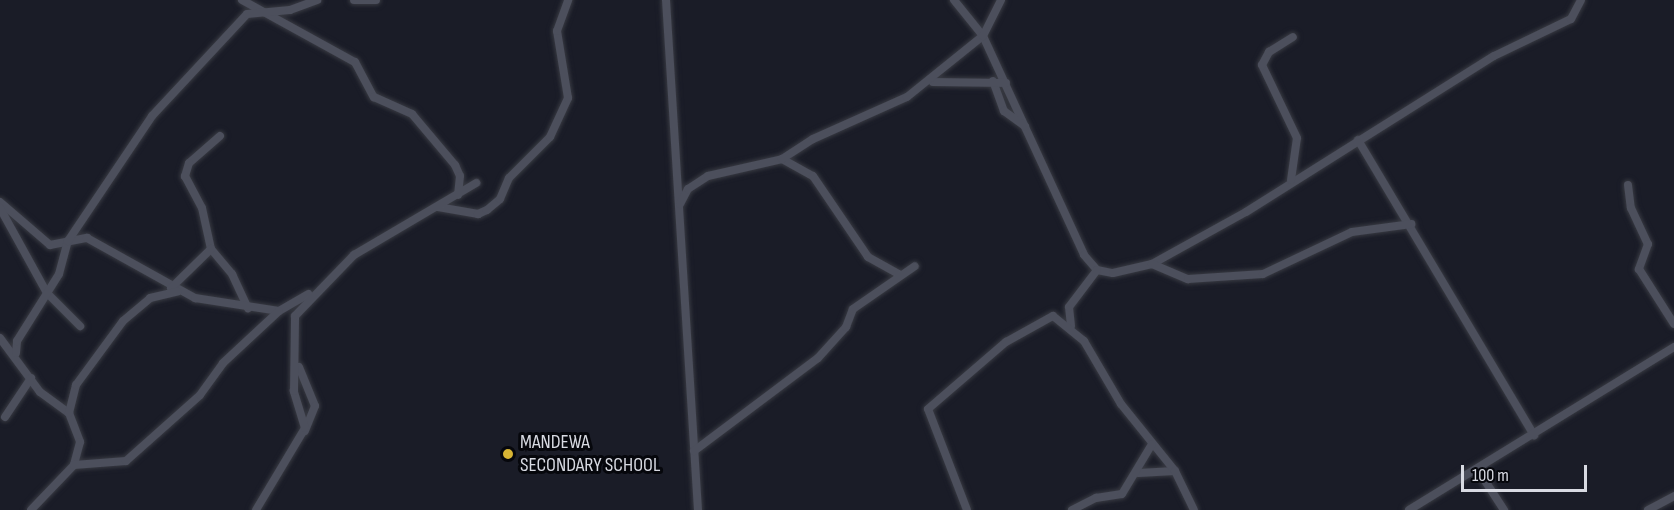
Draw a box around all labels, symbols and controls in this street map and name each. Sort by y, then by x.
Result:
place label: MANDEWA SECONDARY SCHOOL [520,430,660,477]
marker: MANDEWA SECONDARY SCHOOL [501,447,515,461]
scale bar [1464,453,1590,491]
text: 100 m [1472,465,1509,486]

